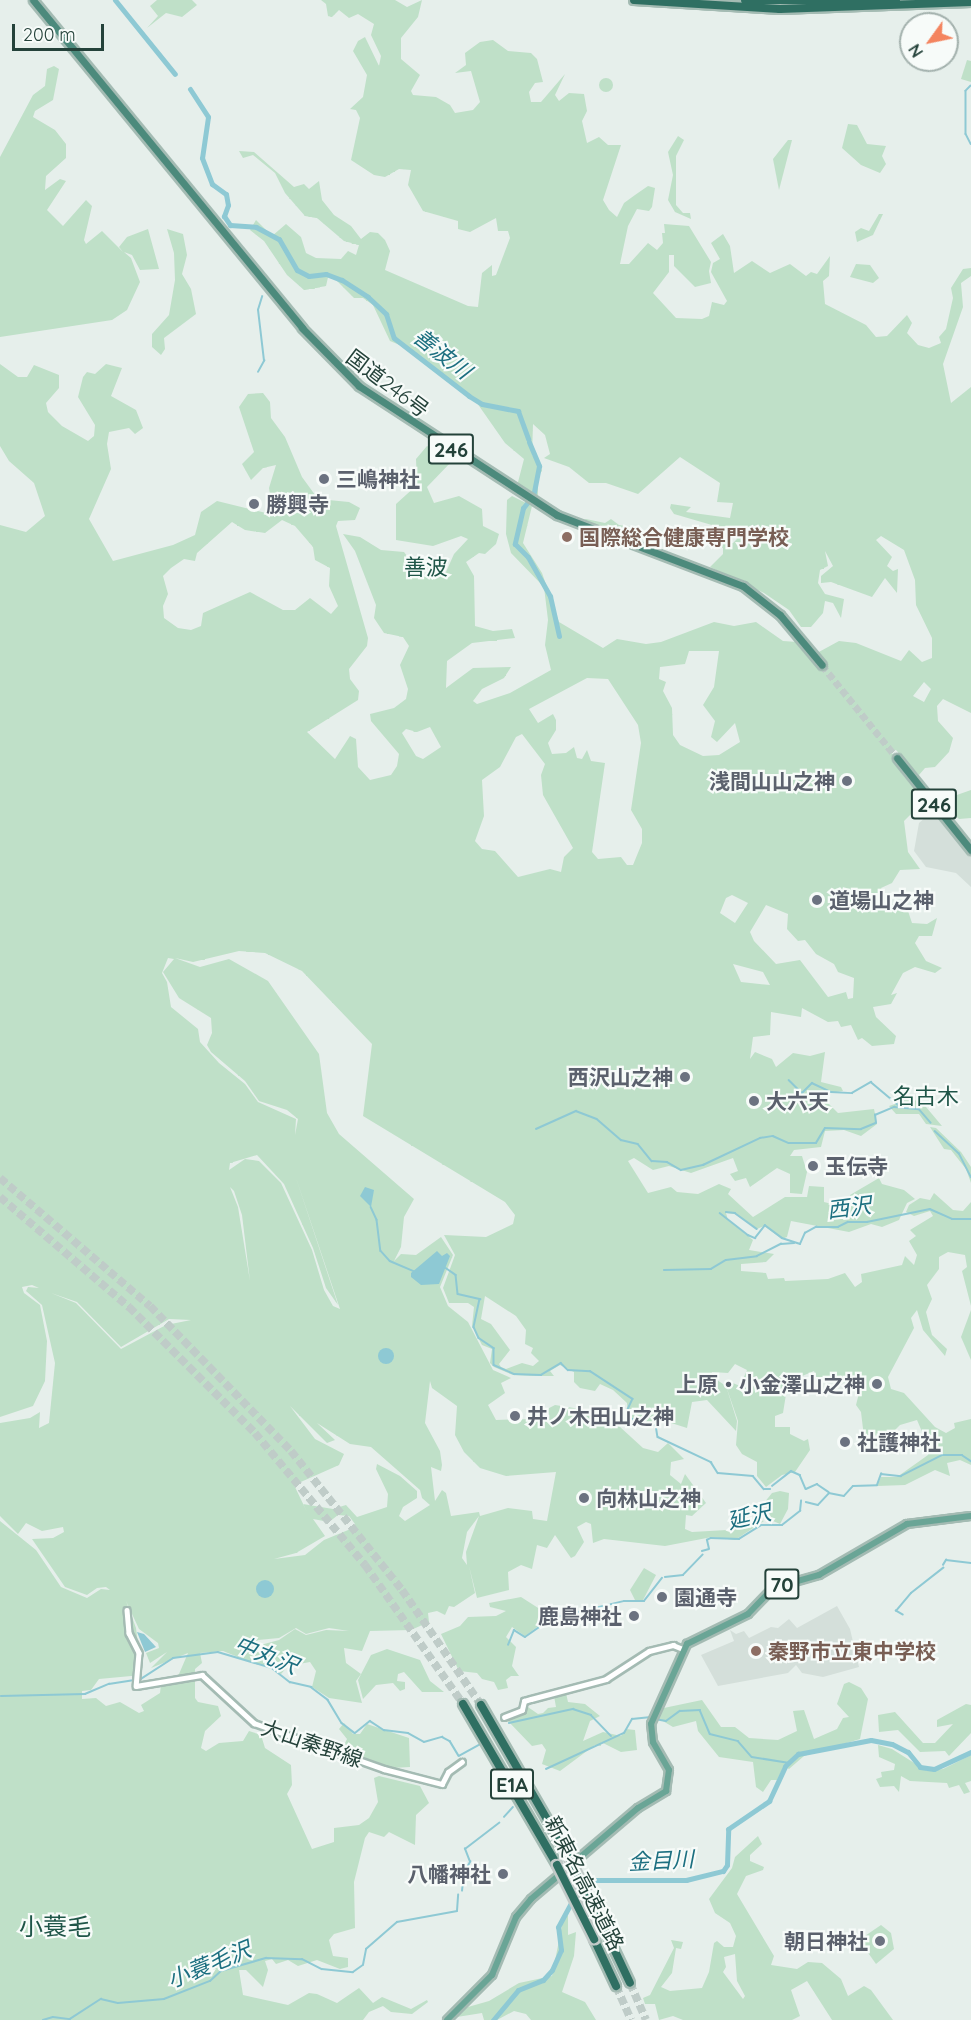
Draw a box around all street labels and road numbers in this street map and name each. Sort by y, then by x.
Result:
street label: 国道246号 [342,344,434,422]
road number: 246 [427,432,475,466]
road number: 246 [910,787,958,821]
road number: 70 [764,1567,800,1601]
street label: 大山秦野線 [258,1714,366,1772]
road number: E1A [490,1767,534,1801]
street label: 新東名高速道路 [540,1812,630,1954]

